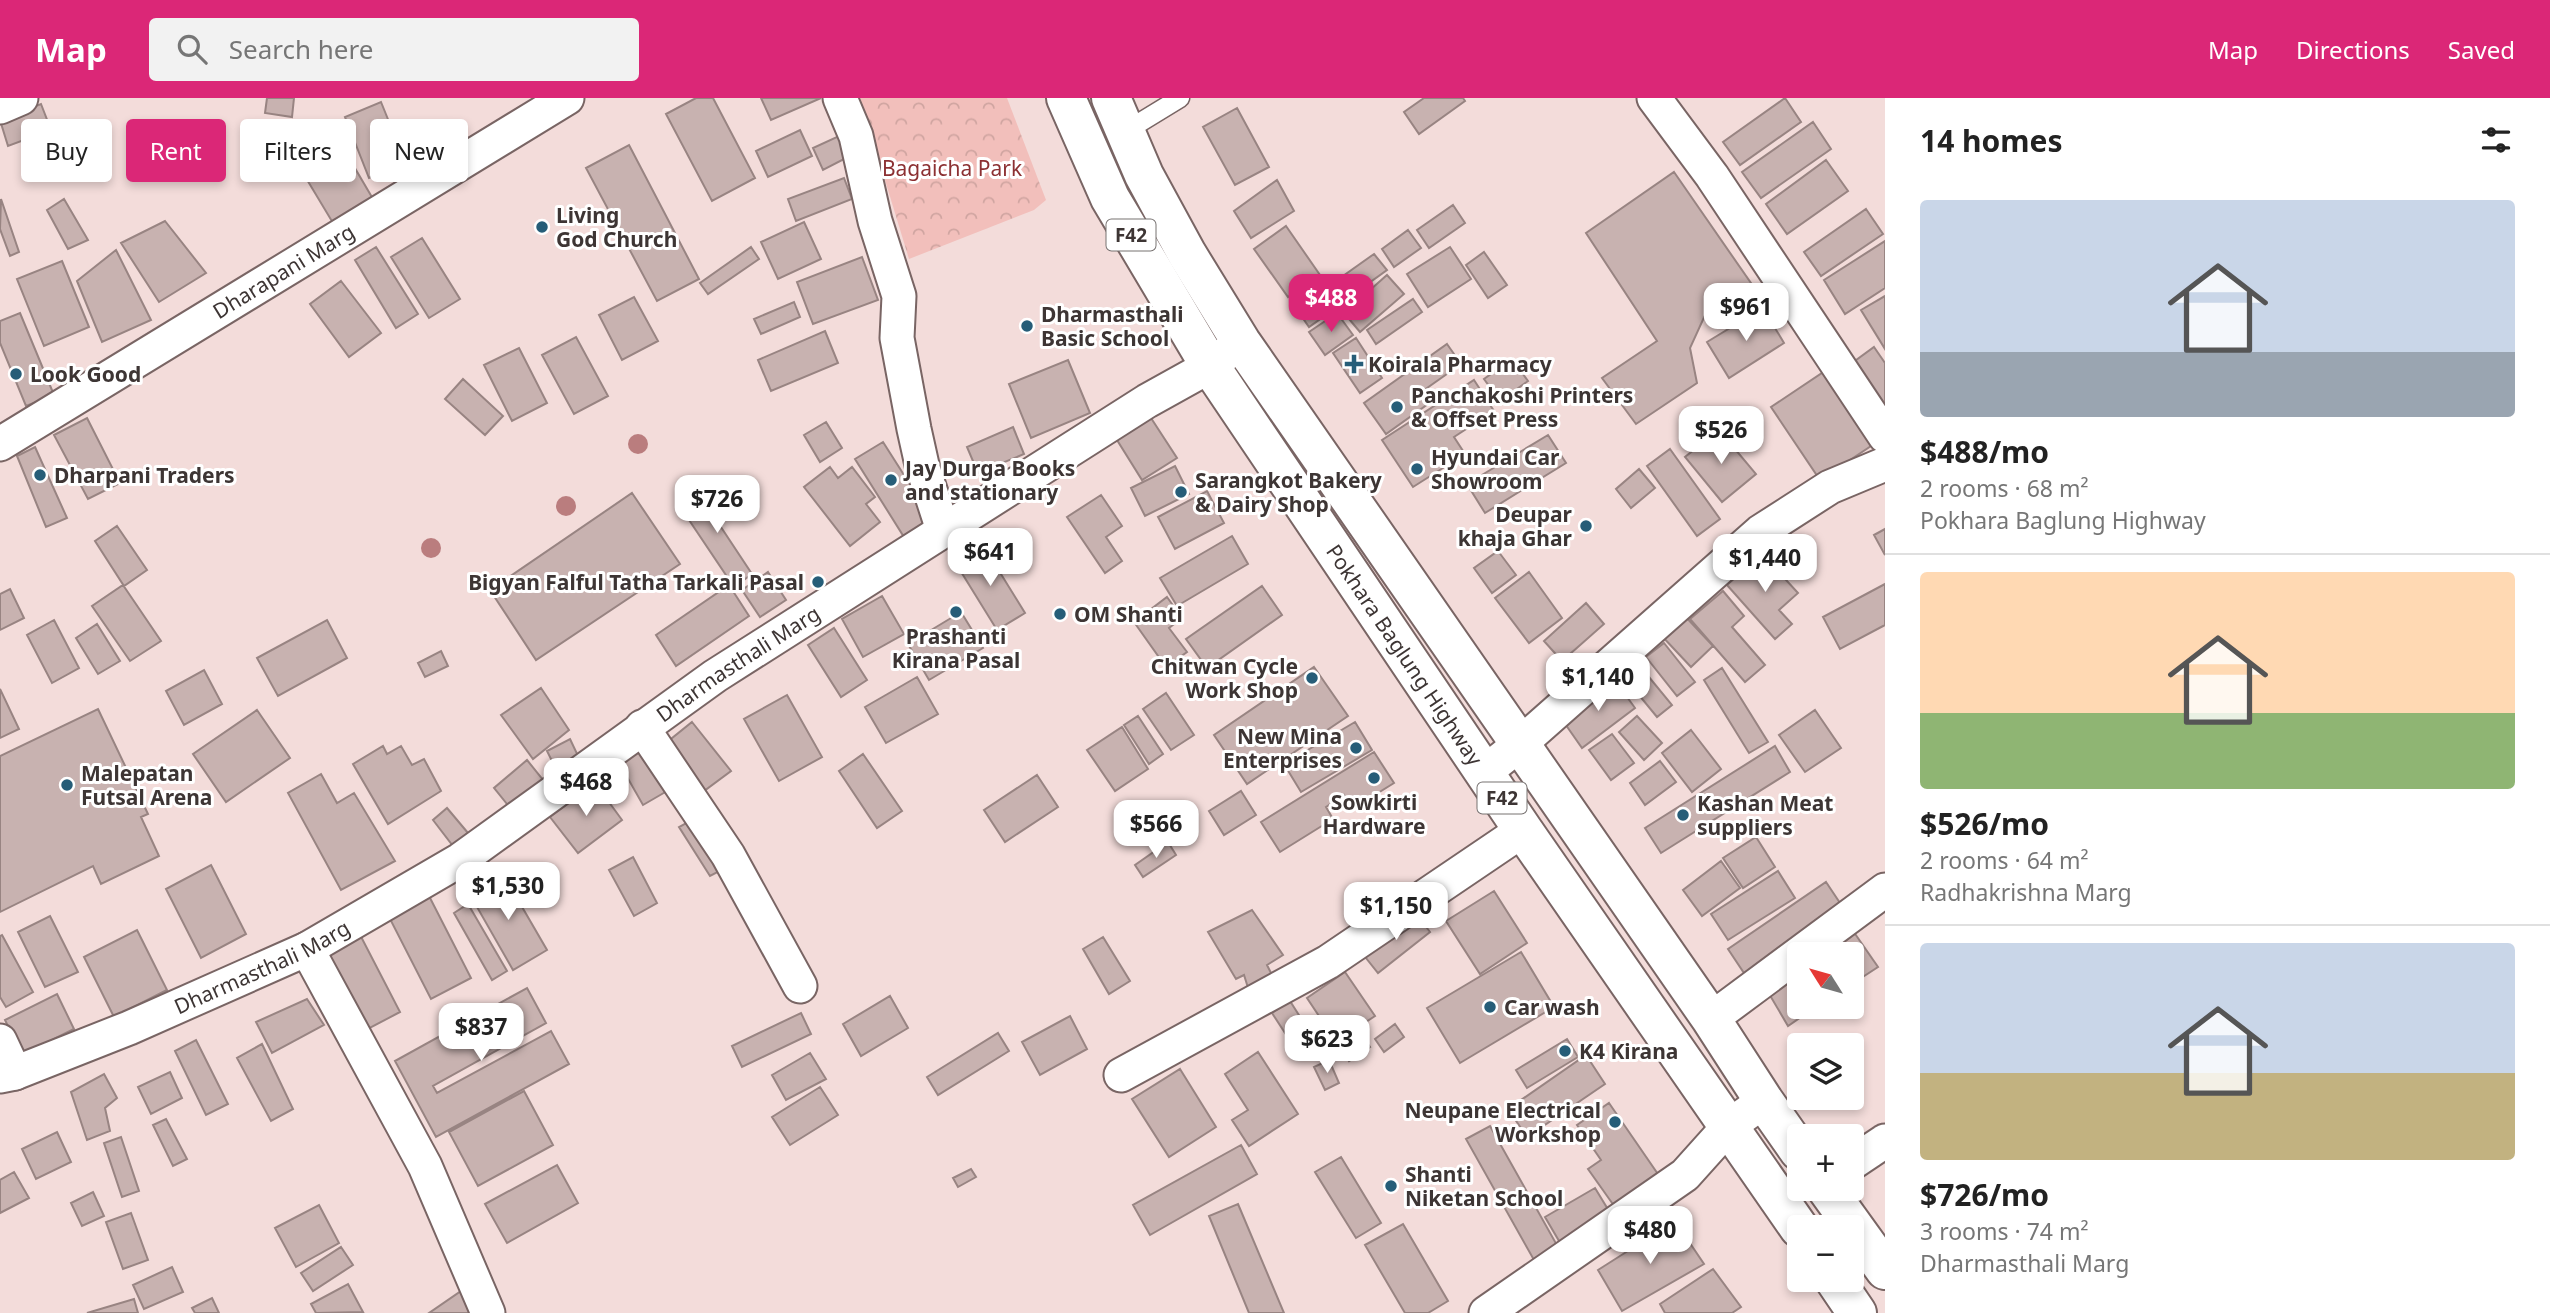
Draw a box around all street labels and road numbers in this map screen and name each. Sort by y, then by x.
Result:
street label: Dharapani Marg [207,217,359,325]
road number: F42 [1106,220,1156,251]
street label: Pokhara Baglung Highway [1320,539,1489,771]
street label: Dharmasthali Marg [650,599,825,728]
road number: F42 [1478,782,1526,814]
street label: Dharmasthali Marg [170,913,355,1020]

